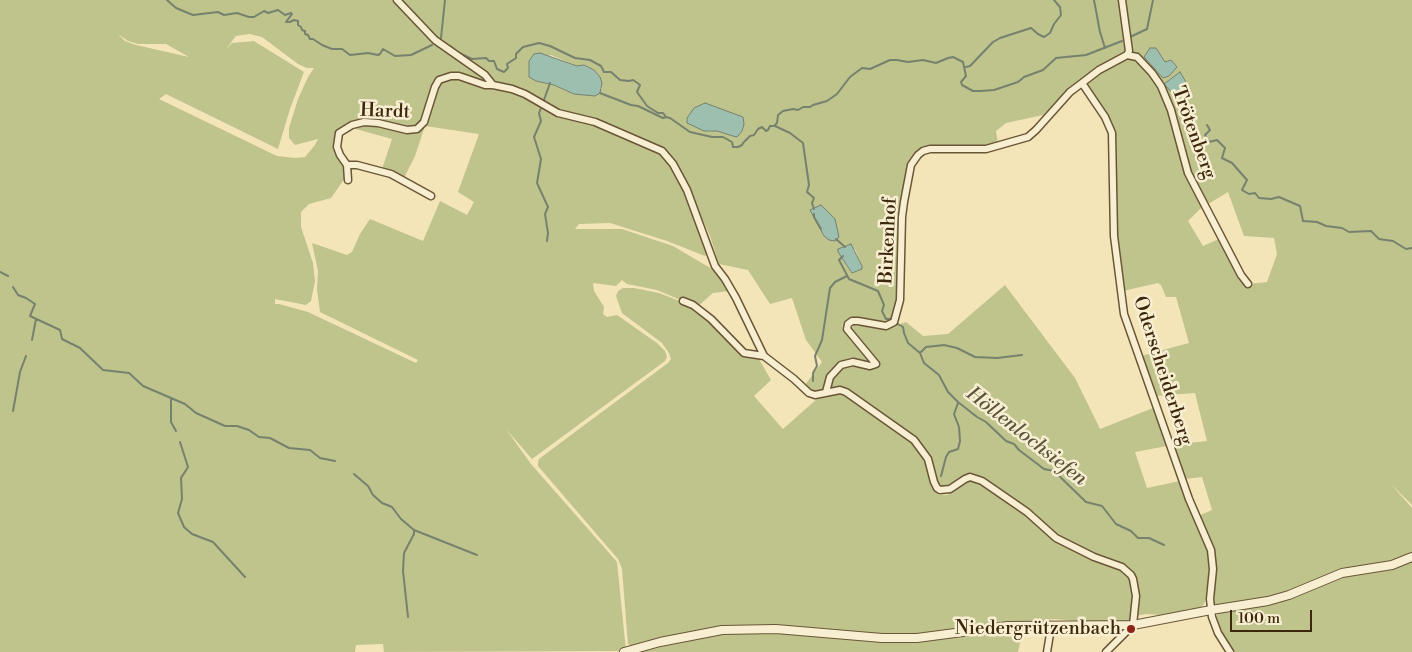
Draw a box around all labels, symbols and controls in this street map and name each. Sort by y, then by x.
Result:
street label: Trötenberg [1166,84,1220,182]
street label: Hardt [359,100,411,124]
street label: Birkenhof [875,197,903,285]
street label: Oderscheiderberg [1127,294,1197,448]
water label: Höllenlochsiefen [961,382,1091,492]
scale bar [1232,600,1314,632]
text: 100 m [1238,609,1280,628]
place label: Niedergrützenbach [955,618,1121,640]
marker: Niedergrützenbach [1125,623,1137,635]

